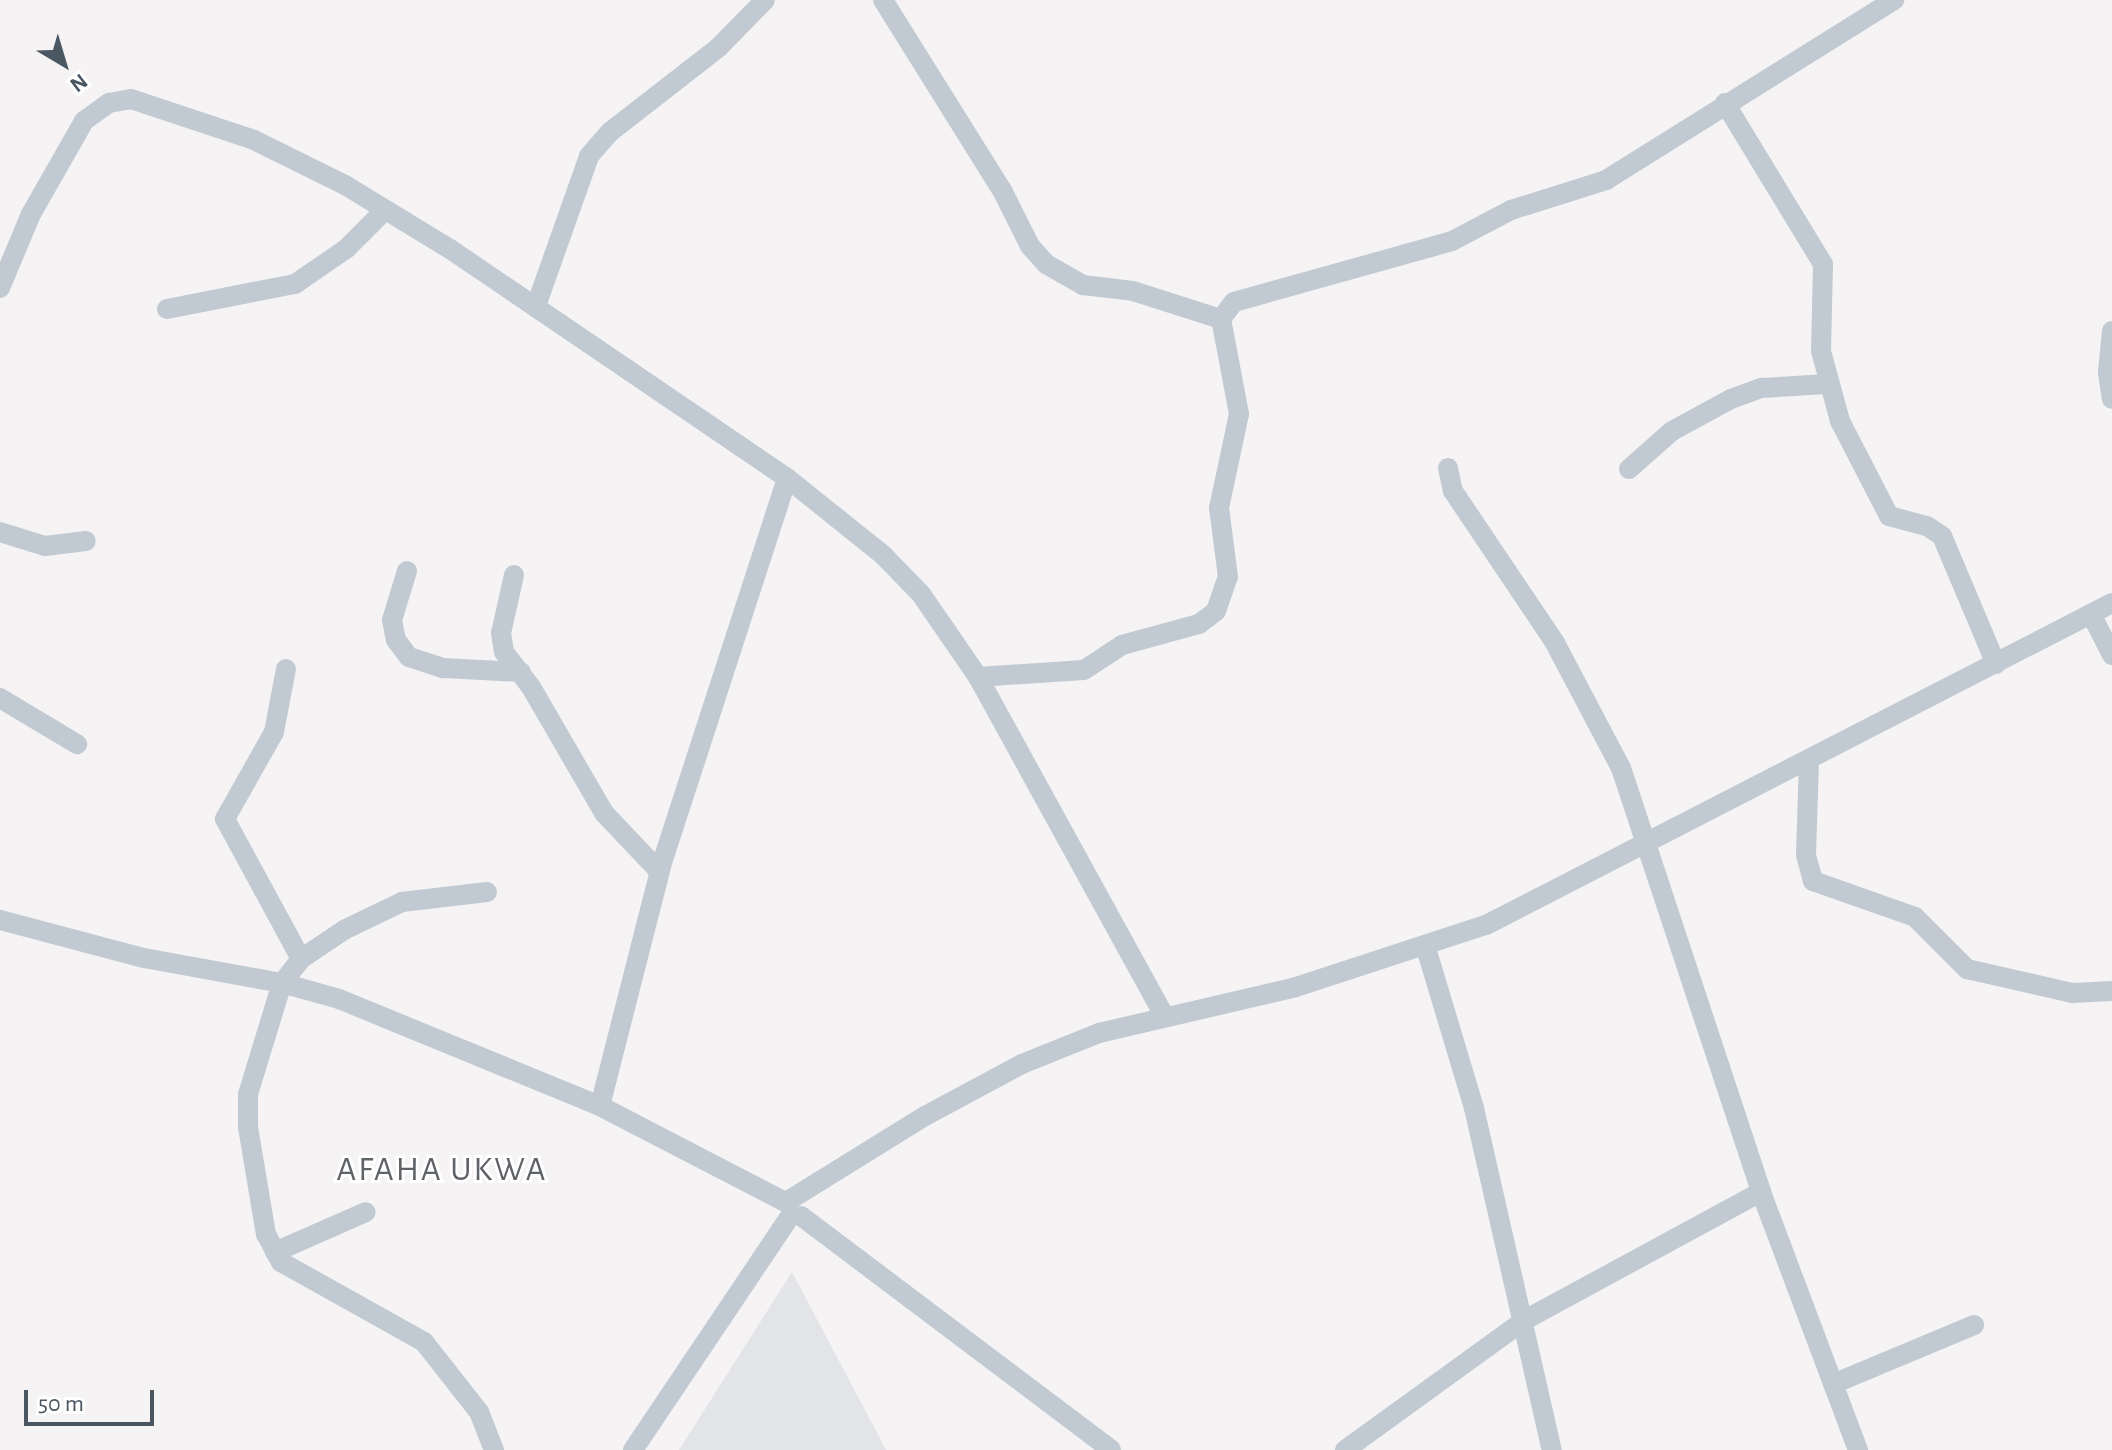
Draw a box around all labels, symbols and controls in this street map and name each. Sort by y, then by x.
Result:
north arrow [24,24,104,104]
text: N [66,70,92,96]
district label: AFAHA UKWA [337,1151,547,1191]
scale bar [28,1374,158,1424]
text: 50 m [38,1392,84,1416]

